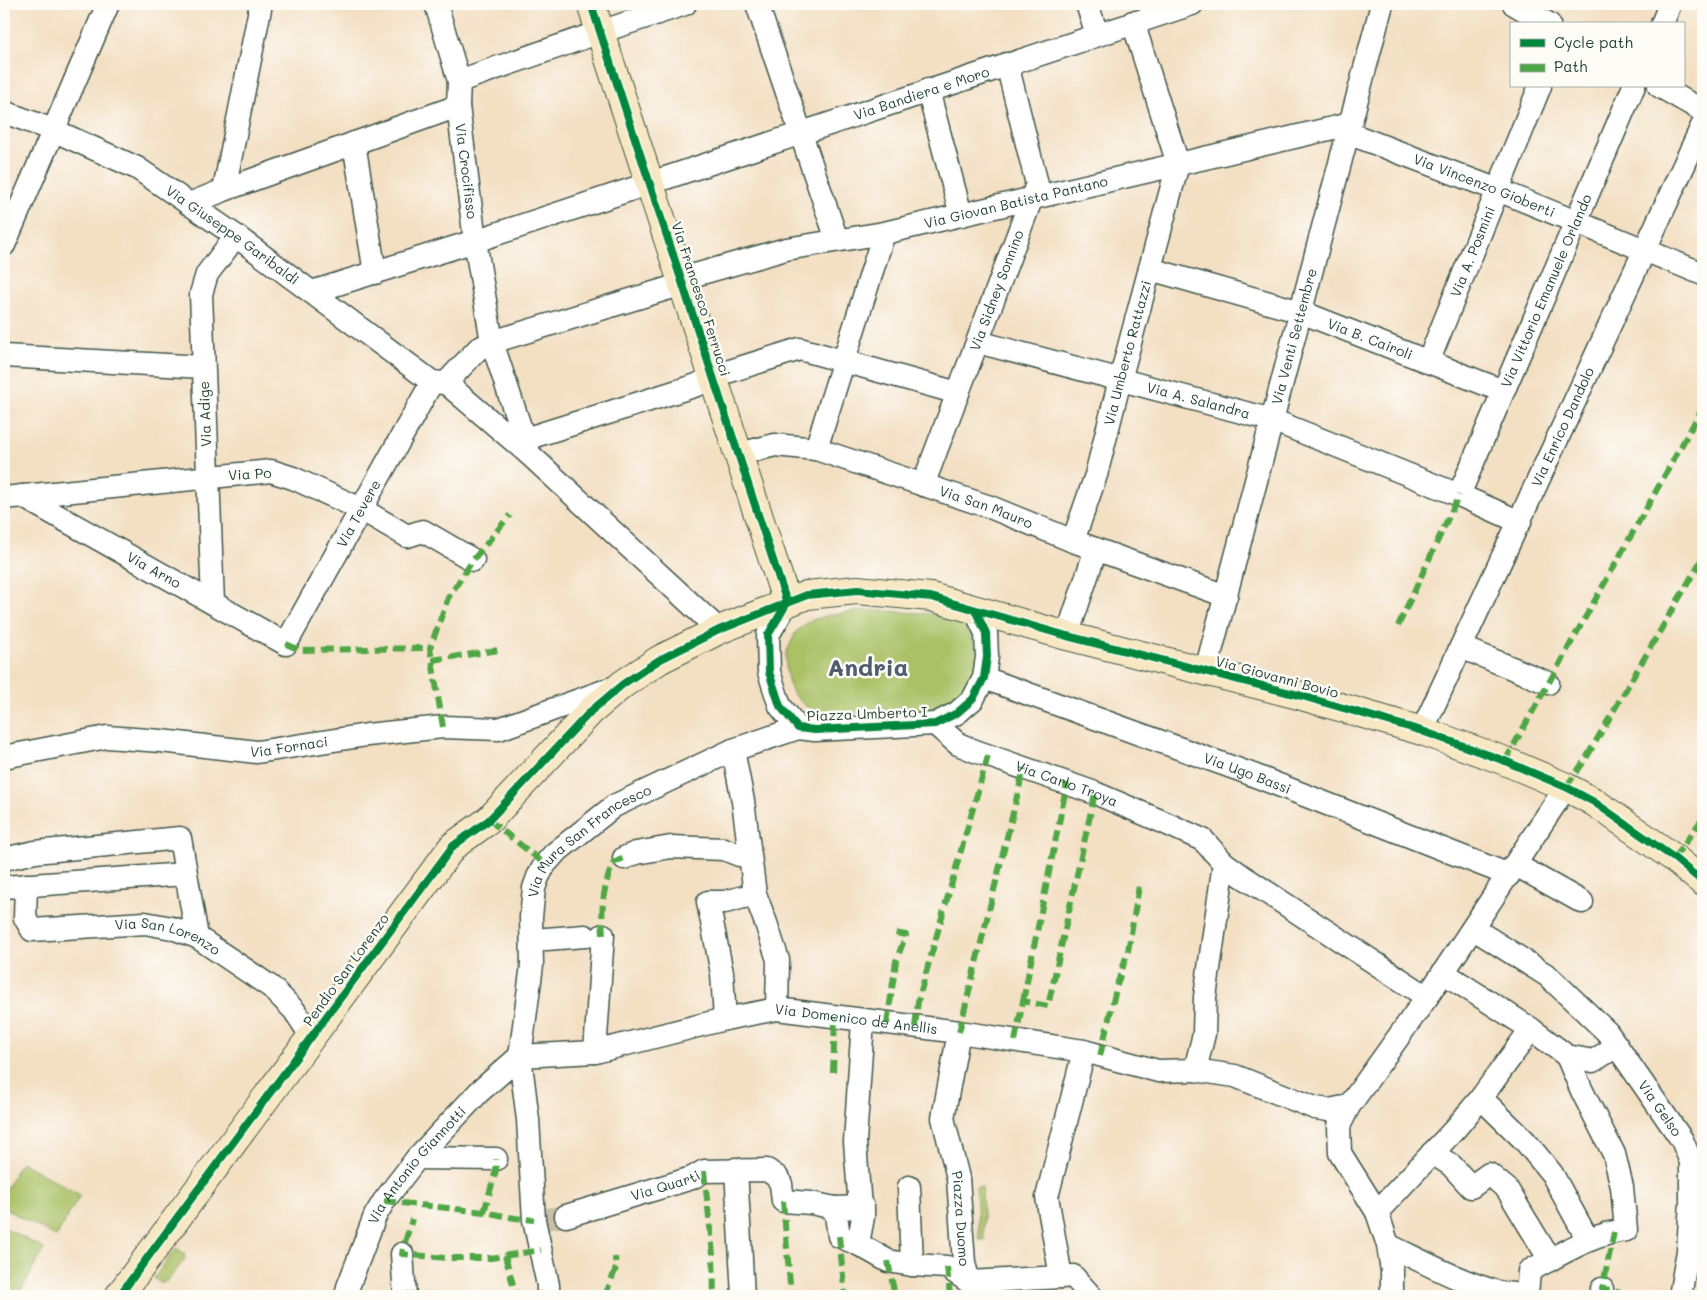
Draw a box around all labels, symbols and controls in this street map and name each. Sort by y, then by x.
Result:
legend [1510,22,1684,88]
text: Cycle path [1554,32,1633,52]
text: Path [1554,56,1588,76]
street label: Via Bandiera e Moro [851,62,992,124]
street label: Via Crocifisso [451,122,482,220]
street label: Via Vincenzo Gioberti [1411,149,1558,221]
street label: Via Giovan Batista Pantano [922,171,1110,232]
street label: Via Giuseppe Garibaldi [162,181,303,289]
street label: Via Vittorio Emanuele Orlando [1496,191,1596,390]
street label: Via A. Posmini [1445,203,1499,300]
street label: Via Francesco Ferrucci [667,219,735,379]
street label: Via Sidney Sonnino [965,227,1028,354]
street label: Via Venti Settembre [1267,266,1321,407]
street label: Via Umberto Rattazzi [1099,278,1155,427]
street label: Via B. Cairoli [1325,313,1415,364]
street label: Via Enrico Dandolo [1526,364,1598,490]
street label: Via A. Salandra [1145,377,1252,423]
street label: Via Adige [194,381,215,447]
street label: Via Po [228,463,272,484]
street label: Via Tevere [332,476,385,551]
street label: Via San Mauro [937,481,1036,533]
street label: Via Arno [123,547,184,592]
district label: Andria [827,651,909,682]
street label: Via Giovanni Bovio [1213,651,1341,702]
street label: Piazza Umberto I [806,702,928,725]
street label: Via Fornaci [249,731,329,761]
street label: Via Ugo Bassi [1201,748,1294,798]
street label: Via Carlo Troya [1013,756,1121,811]
street label: Via Mura San Francesco [523,780,654,898]
street label: Pendio San Lorenzo [298,910,393,1030]
street label: Via San Lorenzo [114,912,224,959]
street label: Via Domenico de Anellis [774,999,939,1038]
street label: Via Gelso [1634,1076,1687,1140]
street label: Via Antonio Giannotti [363,1102,470,1226]
street label: Via Quarti [629,1165,704,1205]
street label: Piazza Duomo [948,1169,974,1267]

